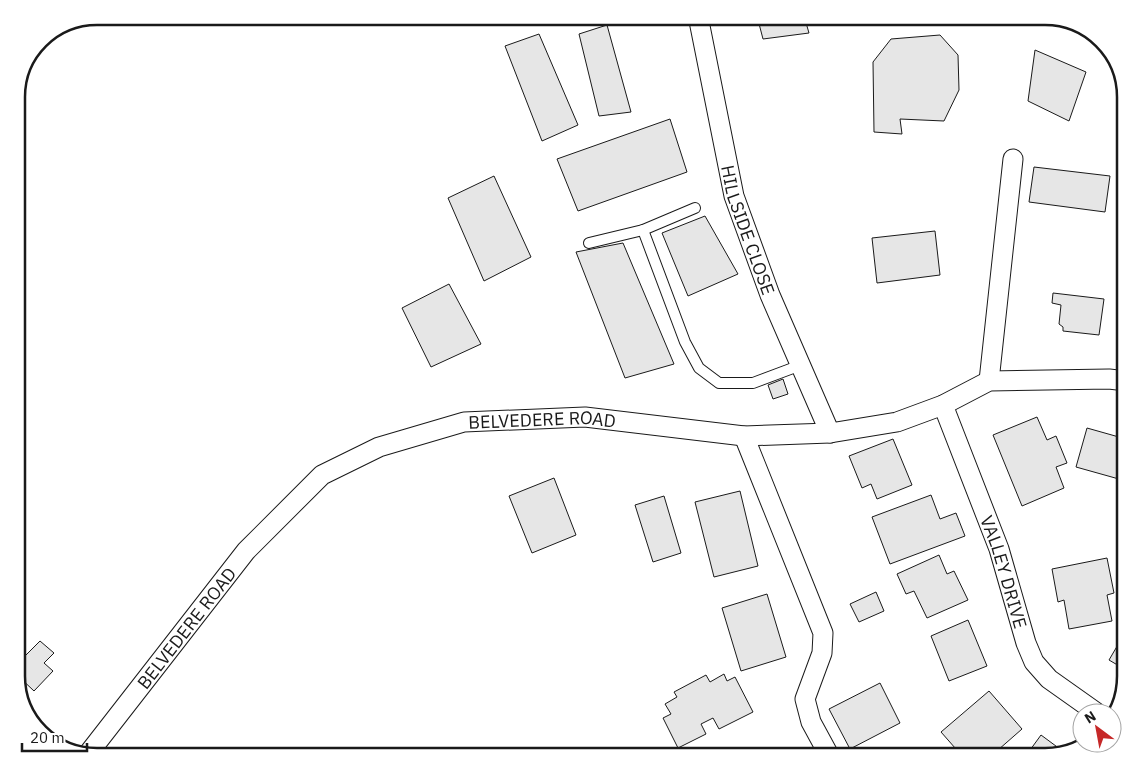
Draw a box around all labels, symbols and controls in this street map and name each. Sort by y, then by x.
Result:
street label: HILLSIDE CLOSE [717,163,780,298]
street label: BELVEDERE ROAD [468,405,617,433]
street label: VALLEY DRIVE [976,512,1033,631]
street label: BELVEDERE ROAD [132,562,241,693]
north arrow [1072,703,1122,753]
text: N [1081,707,1099,727]
scale bar [22,720,88,752]
text: 20 m [30,728,65,747]

